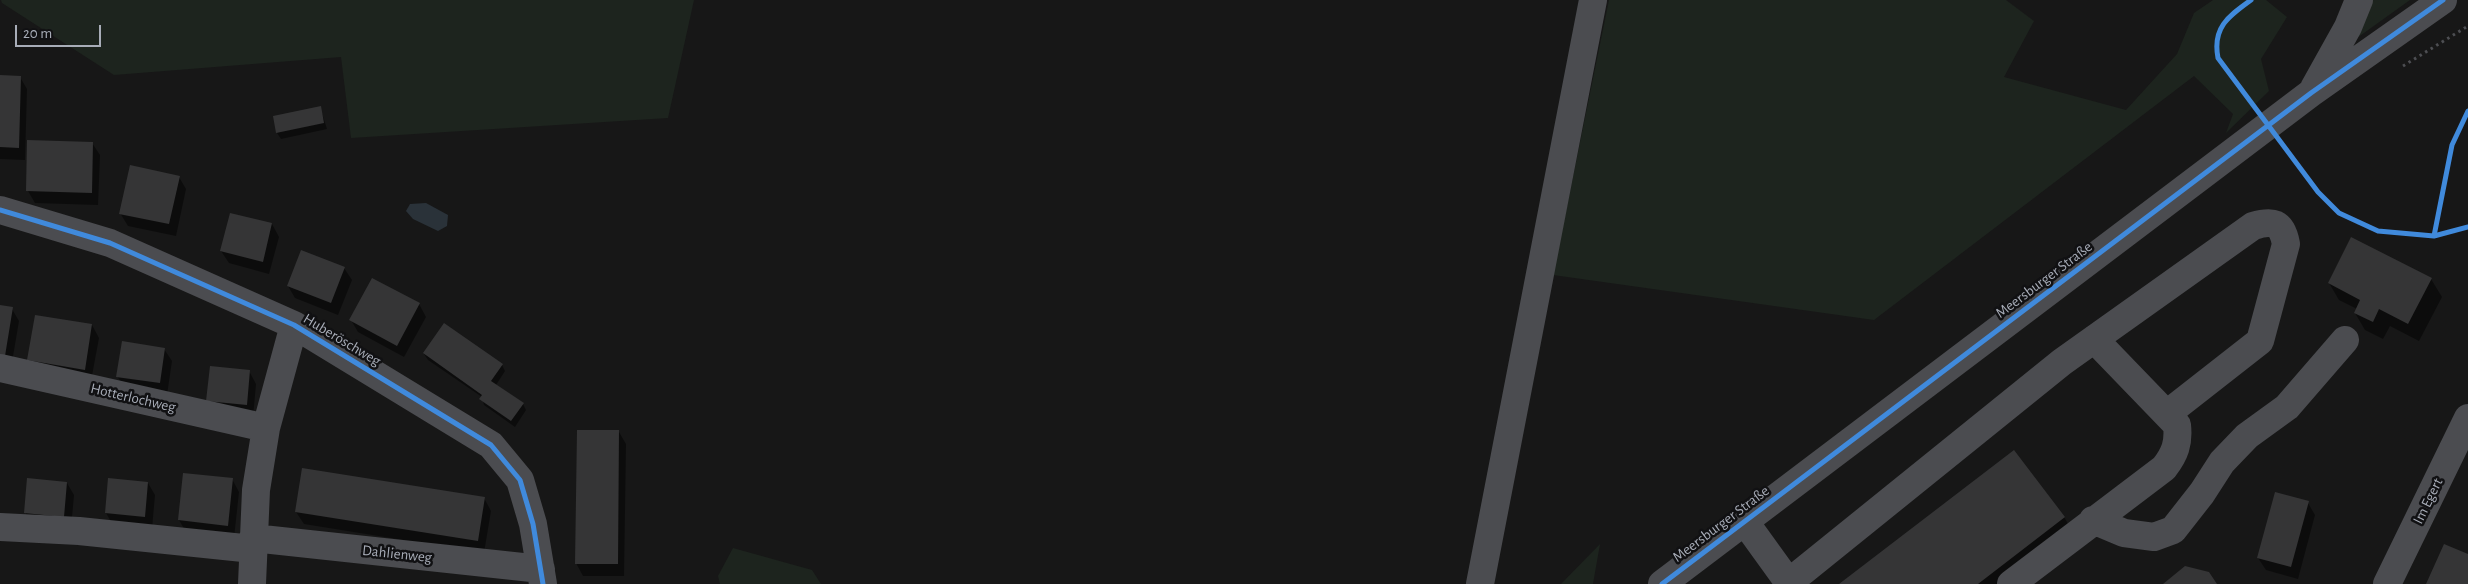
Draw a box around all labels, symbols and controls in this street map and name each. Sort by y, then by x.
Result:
scale bar [18,15,104,47]
text: 20 m [23,26,52,41]
street label: Meersburger Straße [1992,238,2096,322]
street label: Huberöschweg [300,310,384,370]
street label: Hotterlochweg [89,379,177,417]
street label: Im Egert [2409,475,2447,527]
street label: Meersburger Straße [1669,482,1773,566]
street label: Dahlienweg [361,541,433,567]

